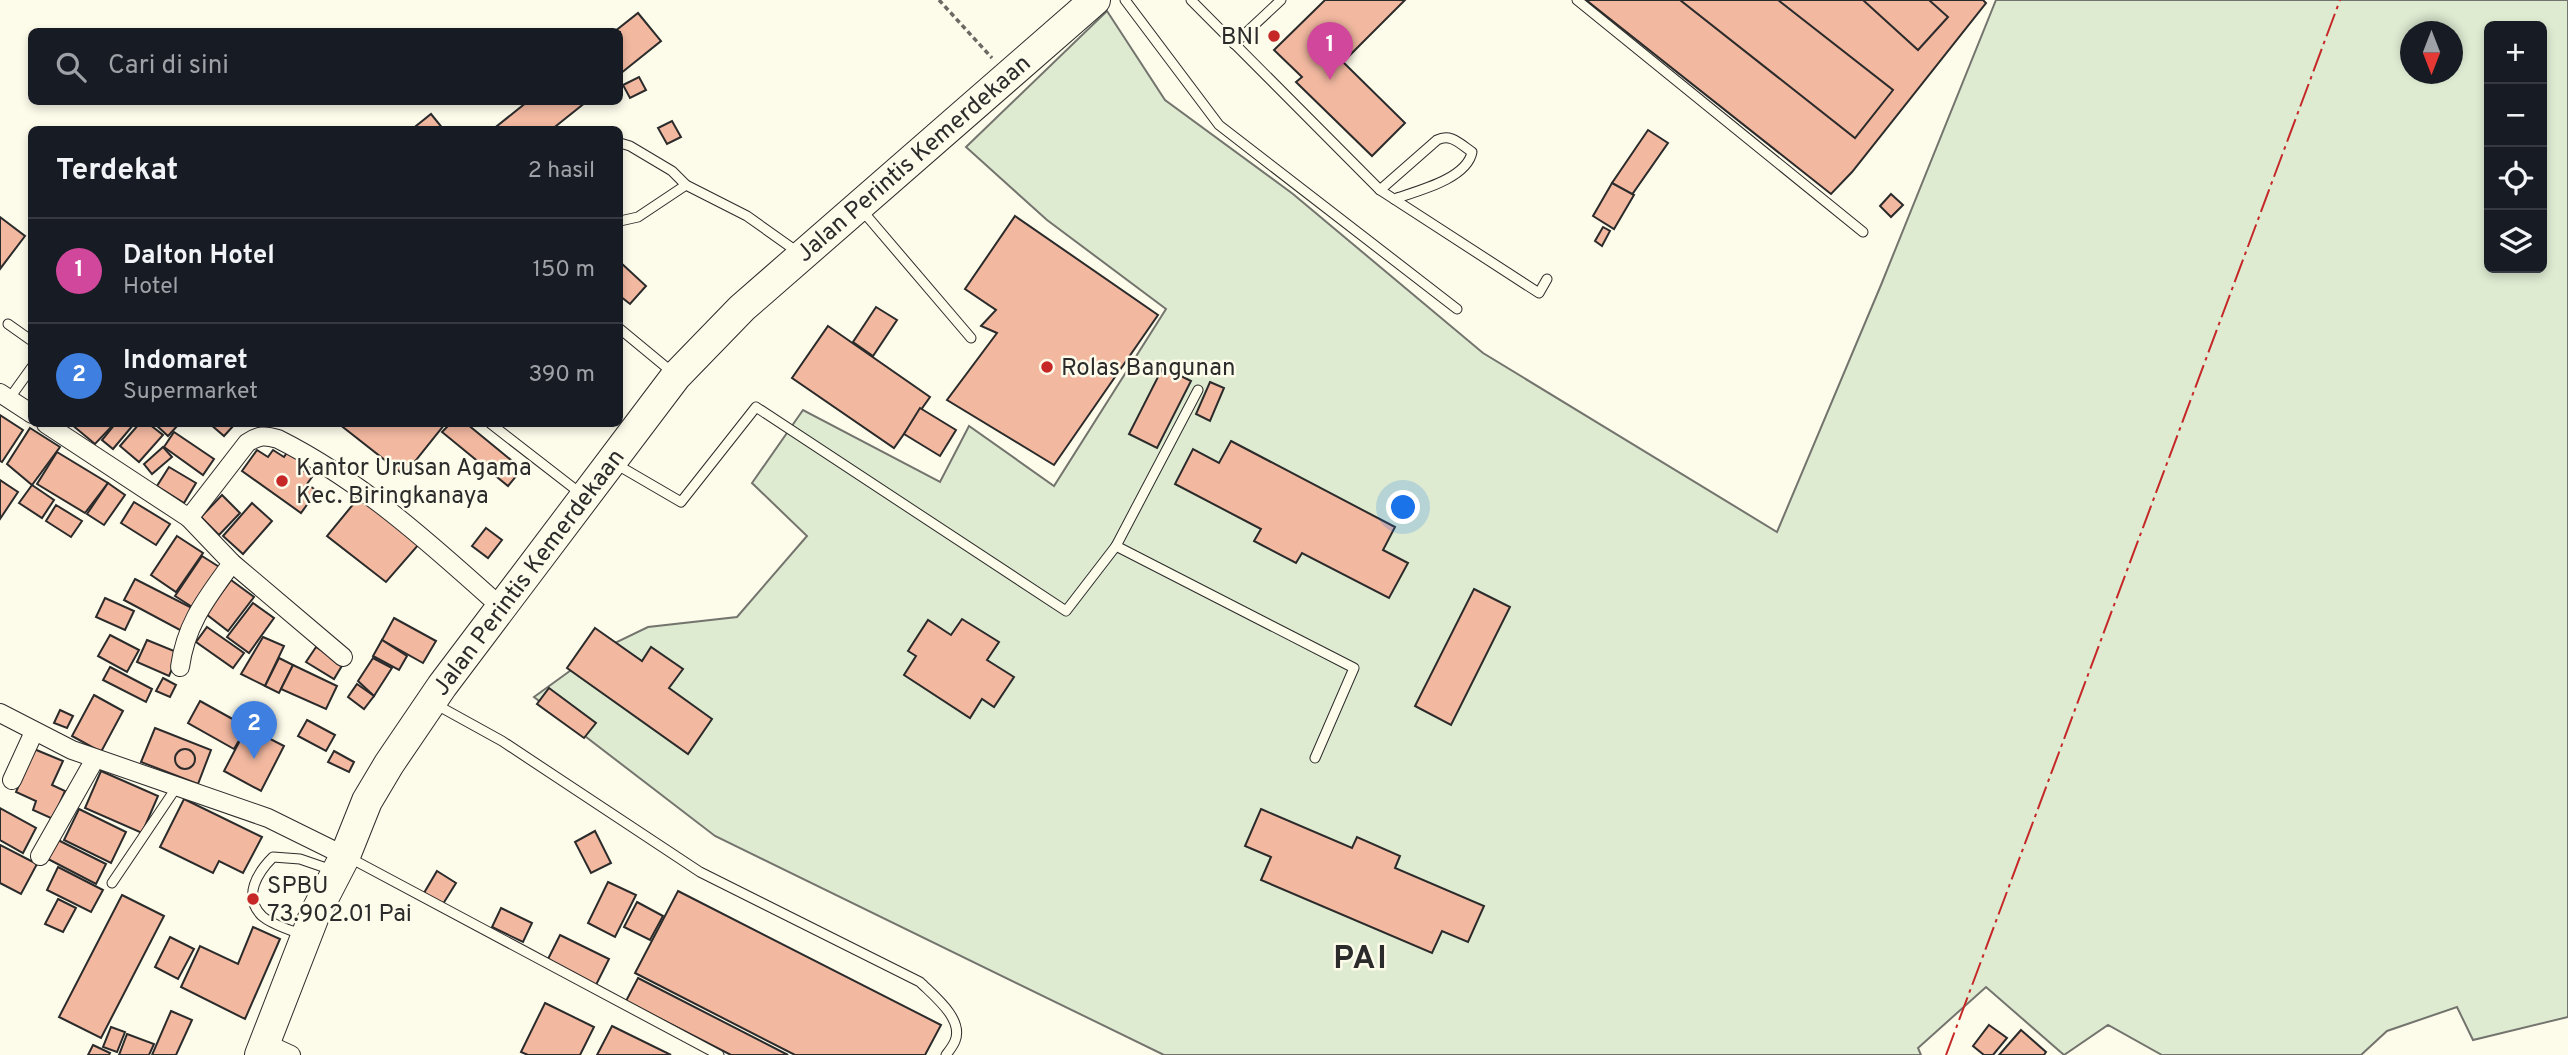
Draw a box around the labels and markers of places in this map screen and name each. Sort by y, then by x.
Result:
pin: 1 [1307,22,1353,80]
place label: BNI [1221,23,1260,53]
marker: BNI [1266,28,1282,44]
place label: Rolas Bangunan [1061,354,1236,384]
marker: Rolas Bangunan [1039,359,1055,375]
place label: Kantor Urusan Agama Kec. Biringkanaya [296,454,532,512]
marker: Kantor Urusan Agama Kec. Biringkanaya [274,473,290,489]
pin: 2 [231,701,277,759]
place label: SPBU 73.902.01 Pai [267,872,412,930]
marker: SPBU 73.902.01 Pai [245,891,261,907]

